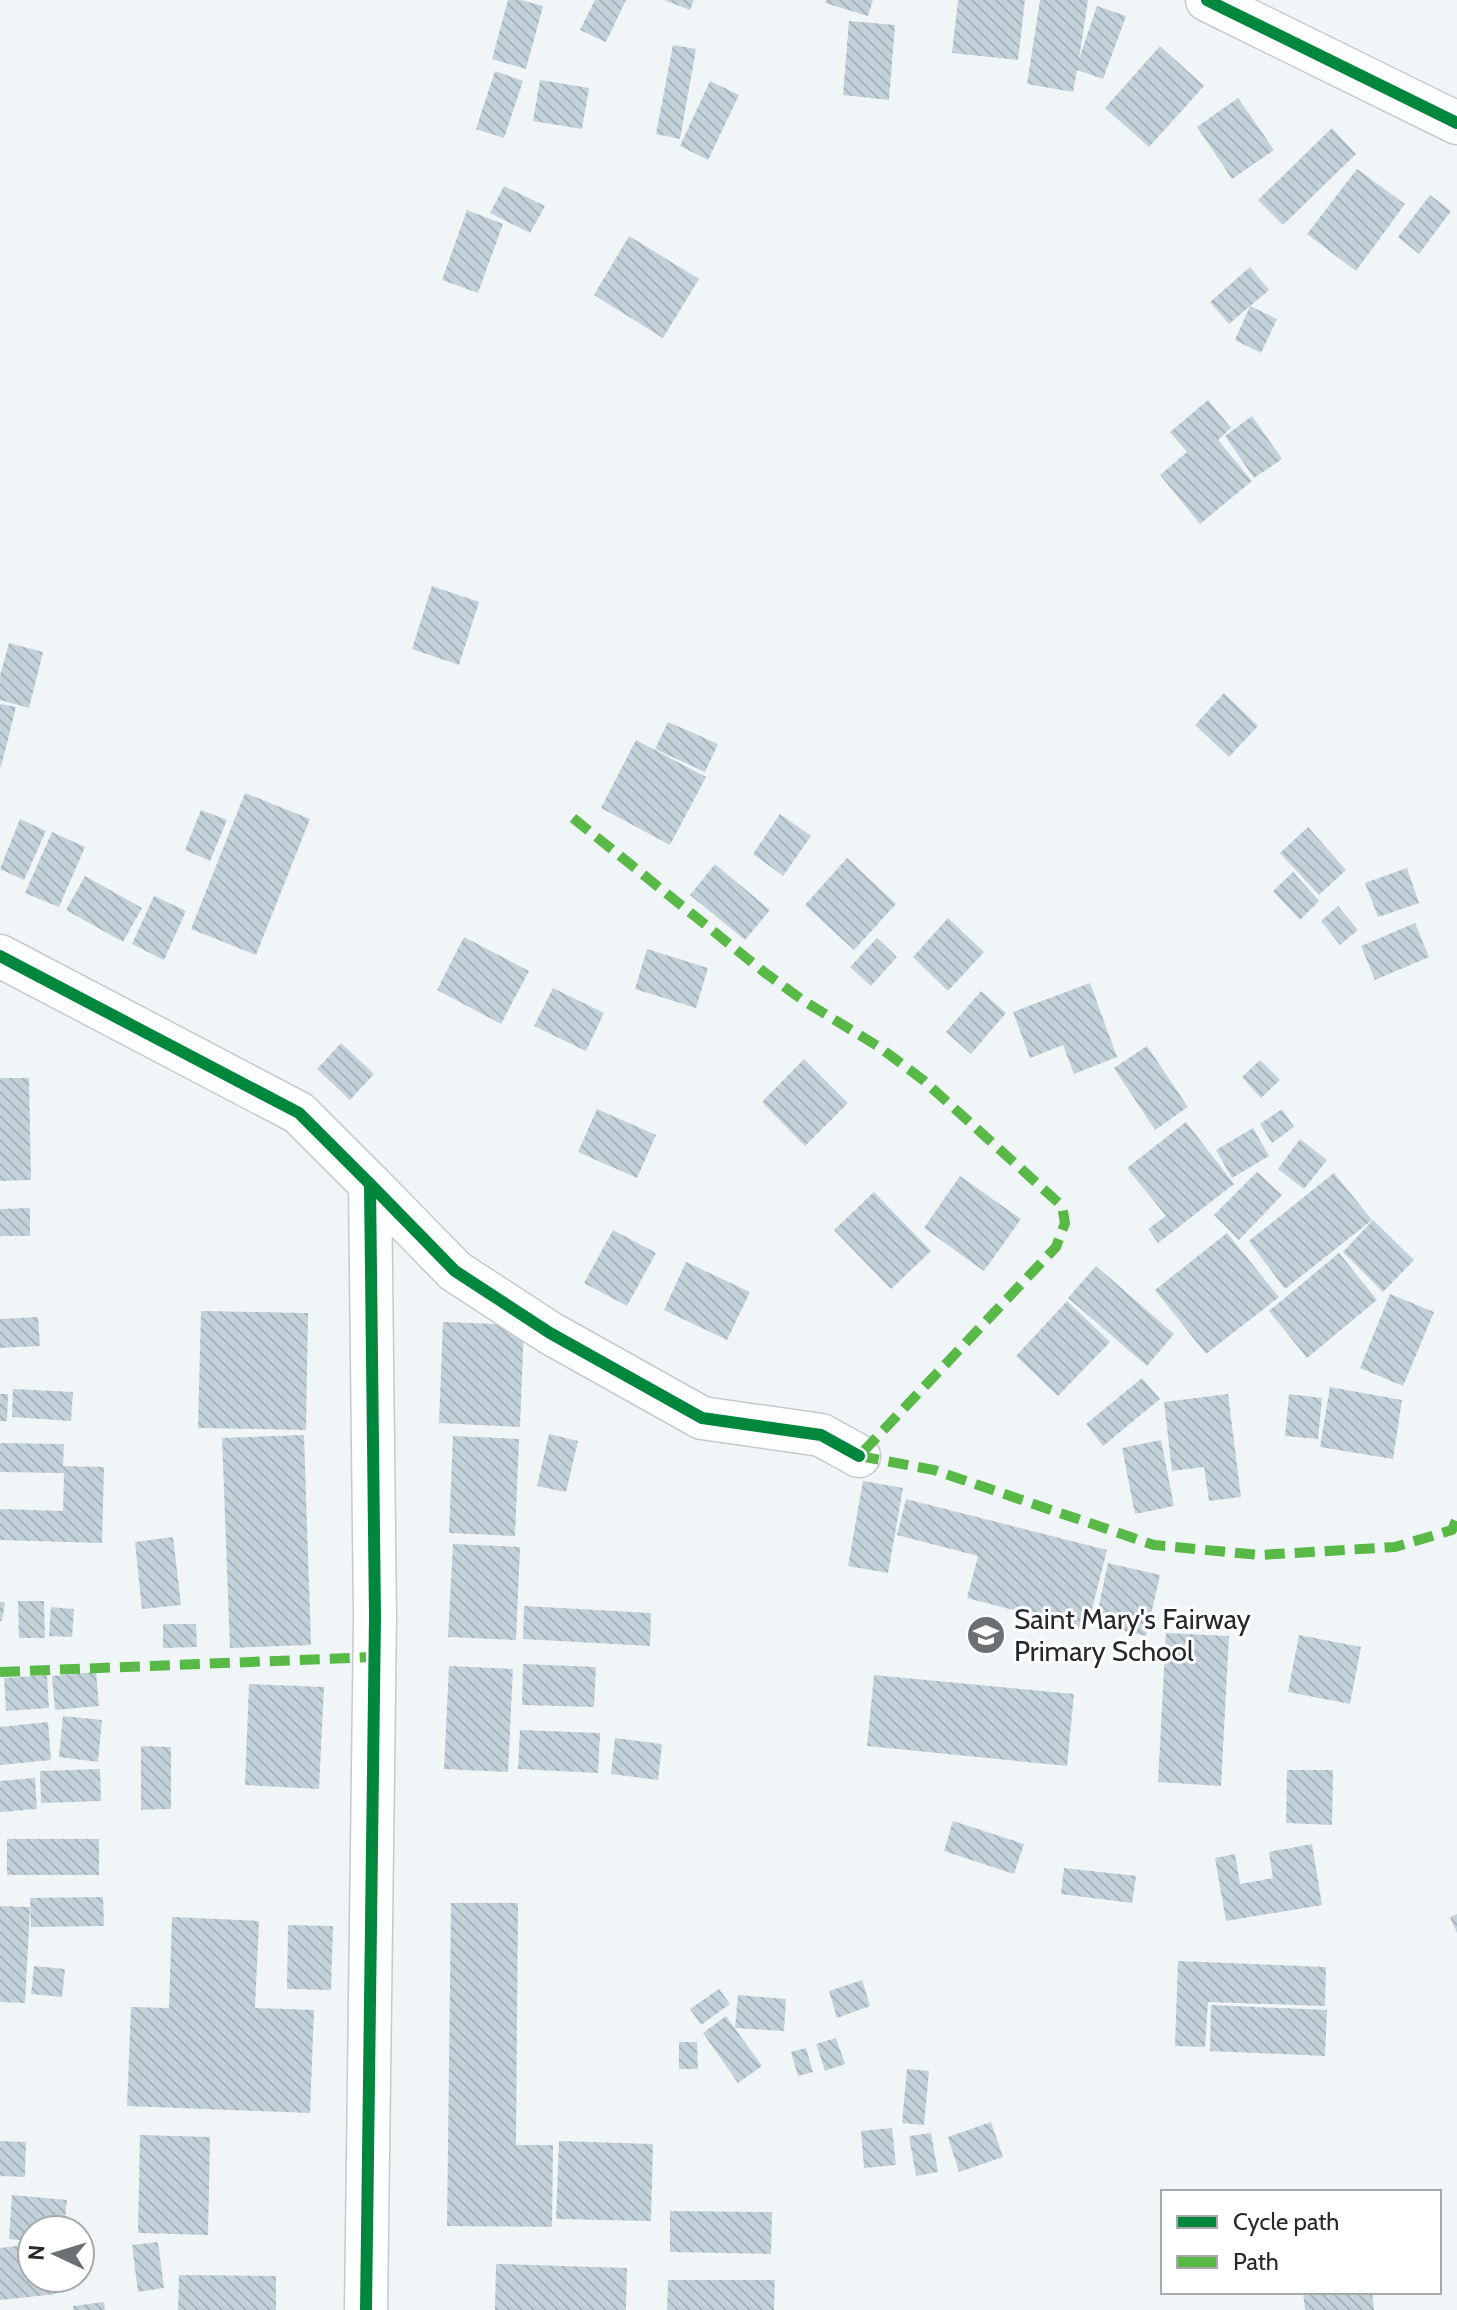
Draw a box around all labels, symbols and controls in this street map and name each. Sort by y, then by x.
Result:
place label: Saint Mary's Fairway Primary School [1014,1602,1251,1668]
school or university icon: Saint Mary's Fairway Primary School [965,1614,1007,1656]
legend [1161,2190,1441,2294]
text: Cycle path [1233,2207,1339,2236]
north arrow [16,2214,96,2294]
text: N [23,2244,51,2261]
text: Path [1233,2247,1279,2276]

